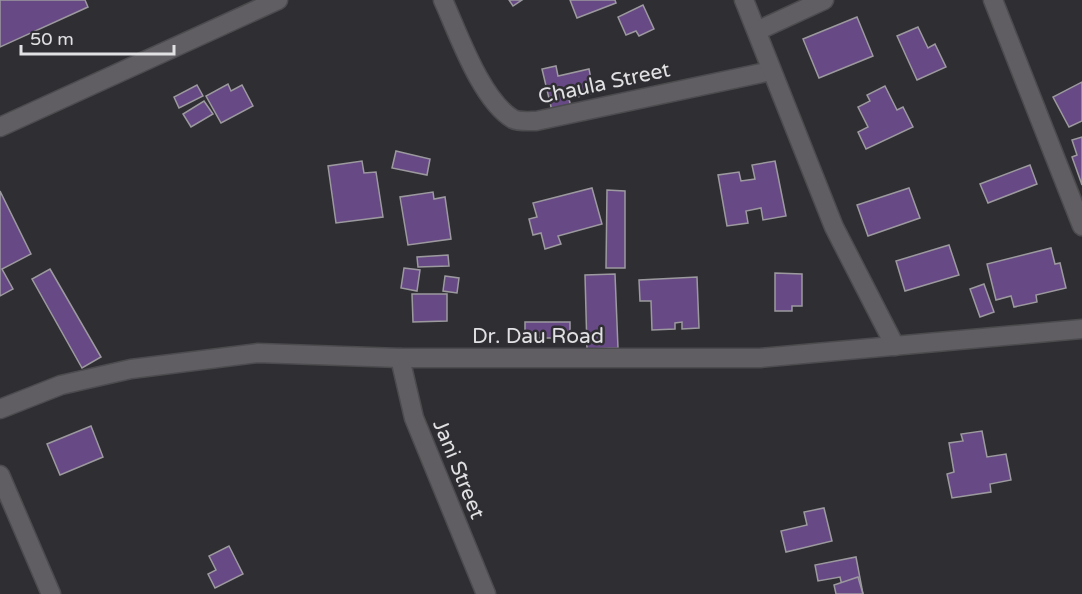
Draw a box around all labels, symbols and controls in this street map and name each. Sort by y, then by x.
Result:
scale bar [21,18,174,56]
text: 50 m [30,28,74,50]
street label: Chaula Street [536,57,672,110]
street label: Dr. Dau Road [472,324,604,349]
street label: Jani Street [427,416,490,523]

